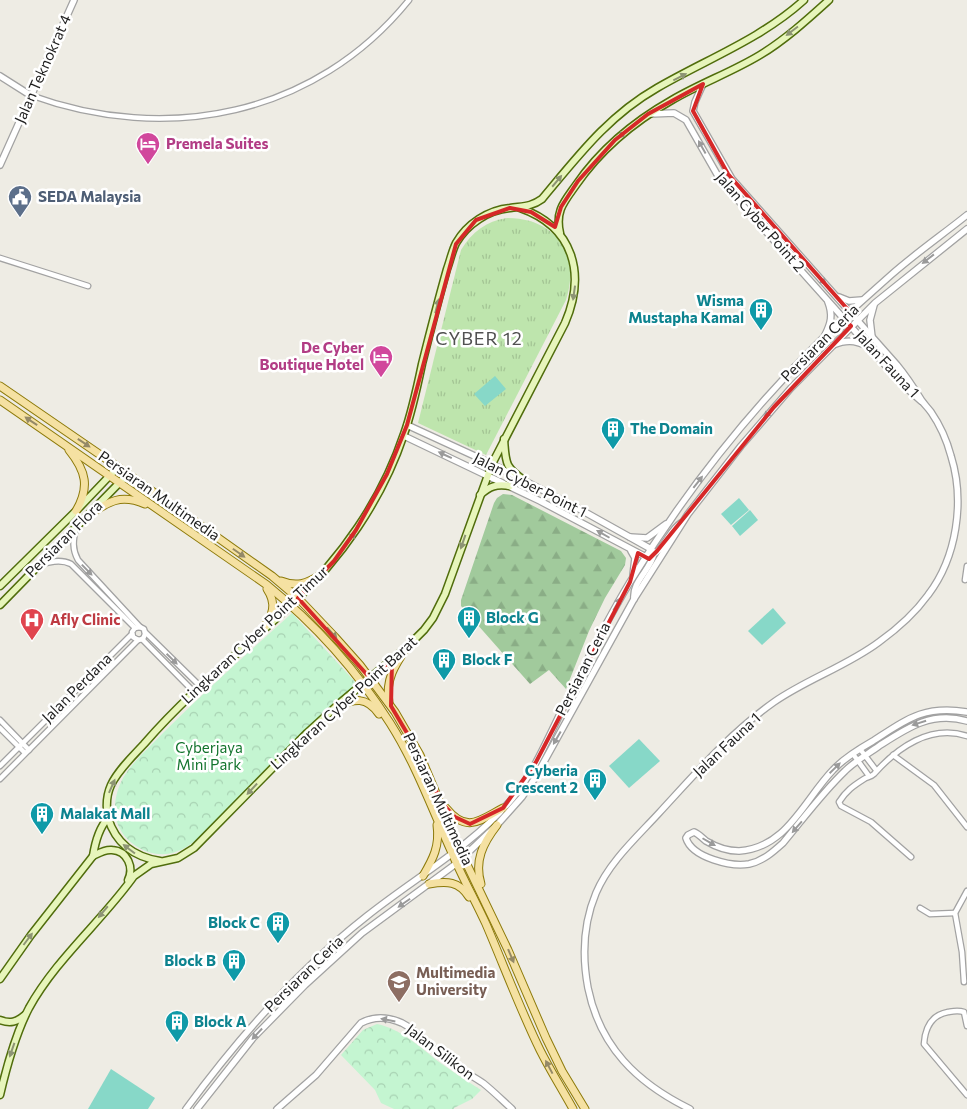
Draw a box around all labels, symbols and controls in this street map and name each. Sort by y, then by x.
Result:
street label: Jalan Teknokrat 4 [10,11,74,126]
one-way arrow [786,26,799,37]
one-way arrow [672,73,687,81]
one-way arrow [617,128,630,139]
hotel icon: Premela Suites [135,131,161,165]
place label: Premela Suites [166,134,268,152]
one-way arrow [697,140,706,153]
street label: Jalan Cyber Point 2 [712,168,809,275]
one-way arrow [552,175,563,188]
public building icon: SEDA Malaysia [7,184,33,218]
place label: SEDA Malaysia [38,187,141,205]
one-way arrow [922,254,935,264]
one-way arrow [816,273,827,286]
one-way arrow [570,285,578,301]
place label: Wisma Mustapha Kamal [628,291,744,326]
building icon: Wisma Mustapha Kamal [748,297,774,331]
one-way arrow [433,299,441,314]
street label: Persiaran Ceria [777,300,862,385]
street label: Jalan Fauna 1 [852,326,924,401]
district label: CYBER 12 [435,327,523,349]
place label: De Cyber Boutique Hotel [259,338,364,373]
hotel icon: De Cyber Boutique Hotel [368,344,394,378]
one-way arrow [763,406,775,418]
one-way arrow [25,416,38,426]
building icon: The Domain [600,416,626,450]
place label: The Domain [630,419,713,437]
one-way arrow [77,438,90,448]
street label: Persiaran Multimedia [95,446,224,544]
street label: Jalan Cyber Point 1 [471,448,590,520]
one-way arrow [438,451,452,459]
one-way arrow [693,475,703,489]
street label: Persiaran Flora [21,496,106,581]
one-way arrow [597,529,610,538]
one-way arrow [346,531,356,544]
one-way arrow [459,535,467,550]
one-way arrow [232,548,246,558]
street label: Lingkaran Cyber Point Timur [177,561,331,707]
one-way arrow [81,564,93,576]
one-way arrow [613,597,622,611]
building icon: Block G [456,605,482,639]
hospital icon: Afly Clinic [19,607,45,641]
place label: Block G [486,608,539,626]
place label: Afly Clinic [50,610,120,628]
street label: Persiaran Ceria [551,619,613,718]
one-way arrow [326,627,338,639]
street label: Lingkaran Cyber Point Barat [266,632,420,773]
building icon: Block F [431,647,457,681]
street label: Jalan Perdana [38,649,115,726]
place label: Block F [462,650,513,668]
one-way arrow [166,653,178,665]
street label: Jalan Fauna 1 [689,708,764,780]
one-way arrow [911,719,926,727]
street label: Persiaran Multimedia [400,729,478,868]
one-way arrow [553,731,561,746]
park label: Cyberjaya Mini Park [175,738,243,773]
place label: Cyberia Crescent 2 [505,761,578,796]
one-way arrow [829,763,841,775]
building icon: Cyberia Crescent 2 [582,767,608,801]
one-way arrow [108,779,116,793]
one-way arrow [246,782,258,794]
building icon: Malakat Mall [29,801,55,835]
place label: Malakat Mall [60,804,150,822]
one-way arrow [791,820,803,832]
one-way arrow [703,837,716,846]
one-way arrow [122,844,136,854]
one-way arrow [397,898,411,908]
one-way arrow [98,905,109,918]
building icon: Block C [265,910,291,944]
place label: Block C [208,913,260,931]
street label: Persiaran Ceria [260,931,346,1015]
one-way arrow [23,932,33,946]
building icon: Block B [221,948,247,982]
one-way arrow [507,949,515,963]
place label: Block B [164,951,216,969]
place label: Multimedia University [416,963,495,998]
school or university icon: Multimedia University [386,969,412,1003]
building icon: Block A [164,1009,190,1043]
place label: Block A [194,1012,247,1030]
one-way arrow [381,1016,396,1024]
street label: Jalan Silikon [403,1020,478,1083]
one-way arrow [251,1027,263,1039]
one-way arrow [8,1043,15,1058]
one-way arrow [545,1059,553,1074]

